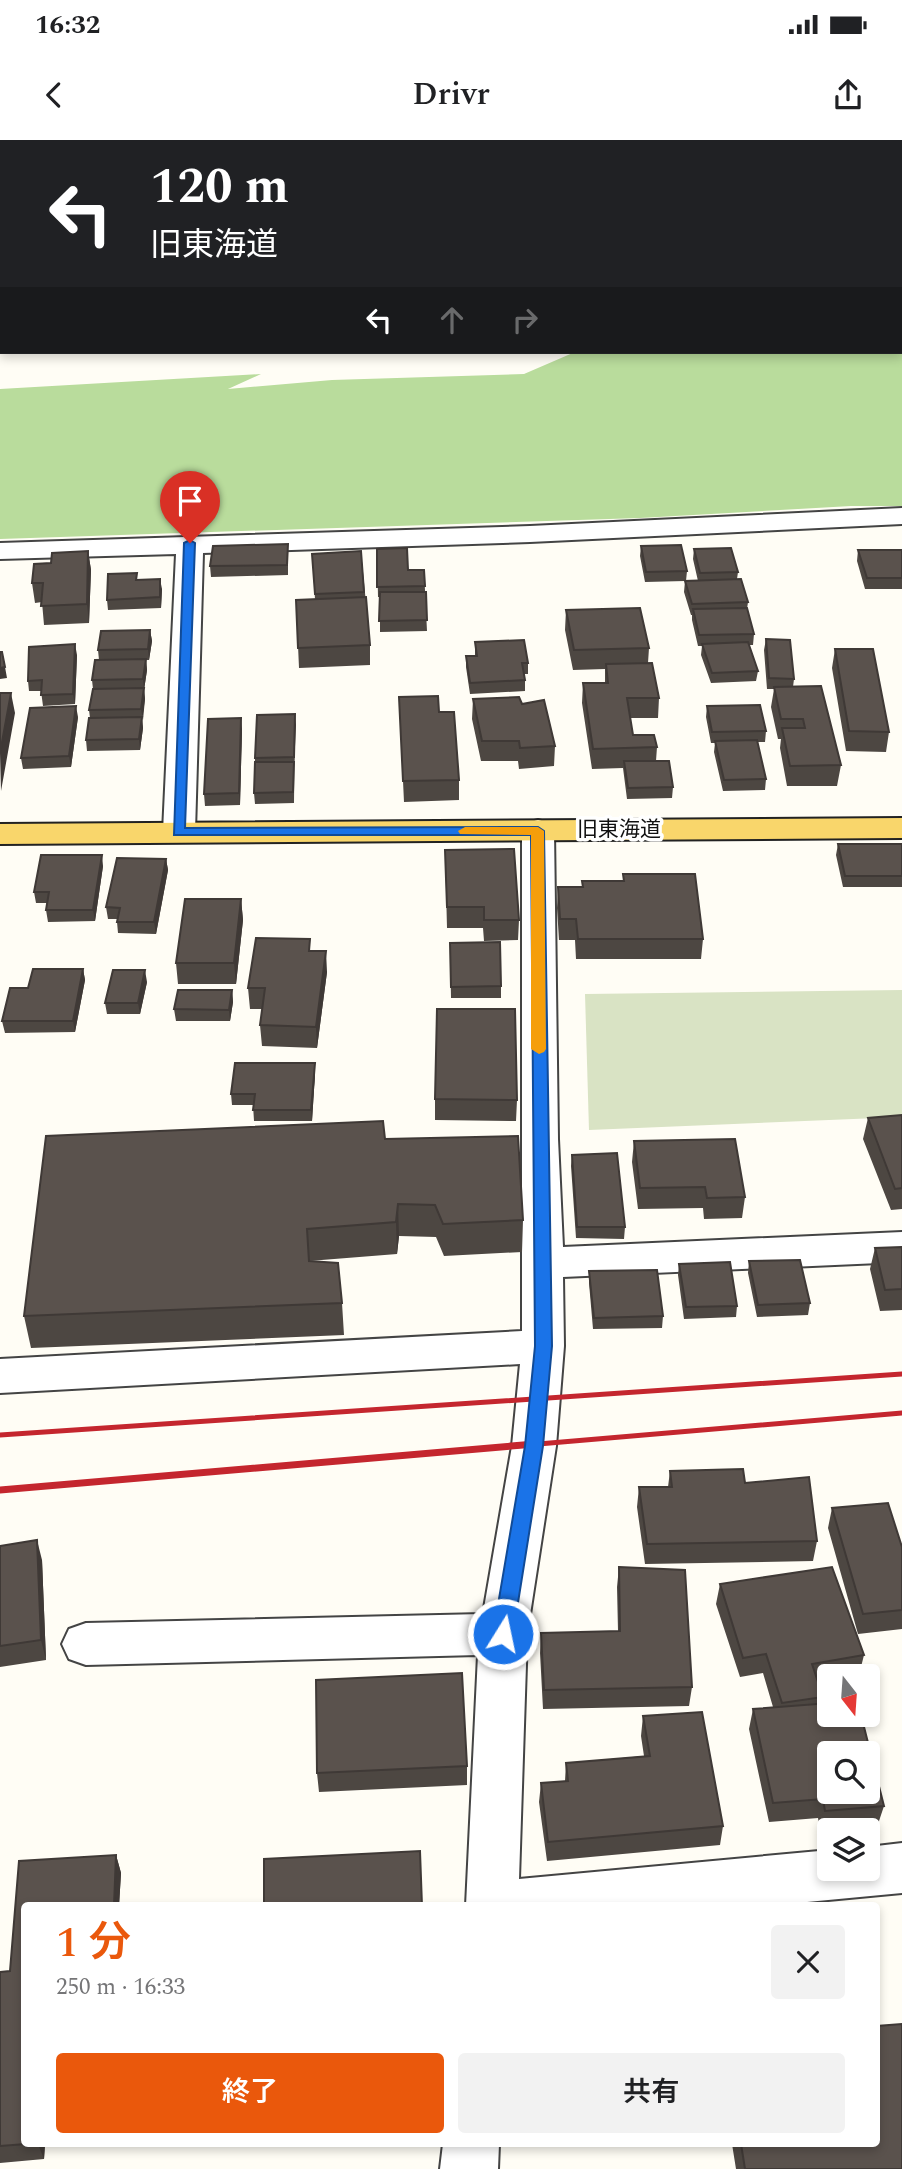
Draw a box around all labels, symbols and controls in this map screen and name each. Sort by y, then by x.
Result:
text: 16:32 [35,5,100,45]
text: Drivr [412,70,490,119]
icon: back [35,76,73,114]
icon: share [829,76,867,114]
text: 120 m [150,150,289,225]
icon: left [35,168,126,259]
text: 旧東海道 [150,221,278,270]
icon: left [360,301,398,339]
icon: ahead [433,301,471,339]
icon: right [506,301,544,339]
pin [160,471,220,543]
icon: arrive [171,482,209,520]
street label: 旧東海道 [577,814,661,846]
position arrow [466,1597,540,1671]
north arrow [817,1664,880,1727]
map controls [817,1664,880,1881]
button: search [817,1741,880,1804]
button: layers [817,1818,880,1881]
text: 1 分 [56,1912,131,1975]
button: close [771,1925,845,1999]
text: 250 m · 16:33 [56,1970,185,2005]
button: 終了 [56,2053,444,2133]
button: 共有 [458,2053,845,2133]

